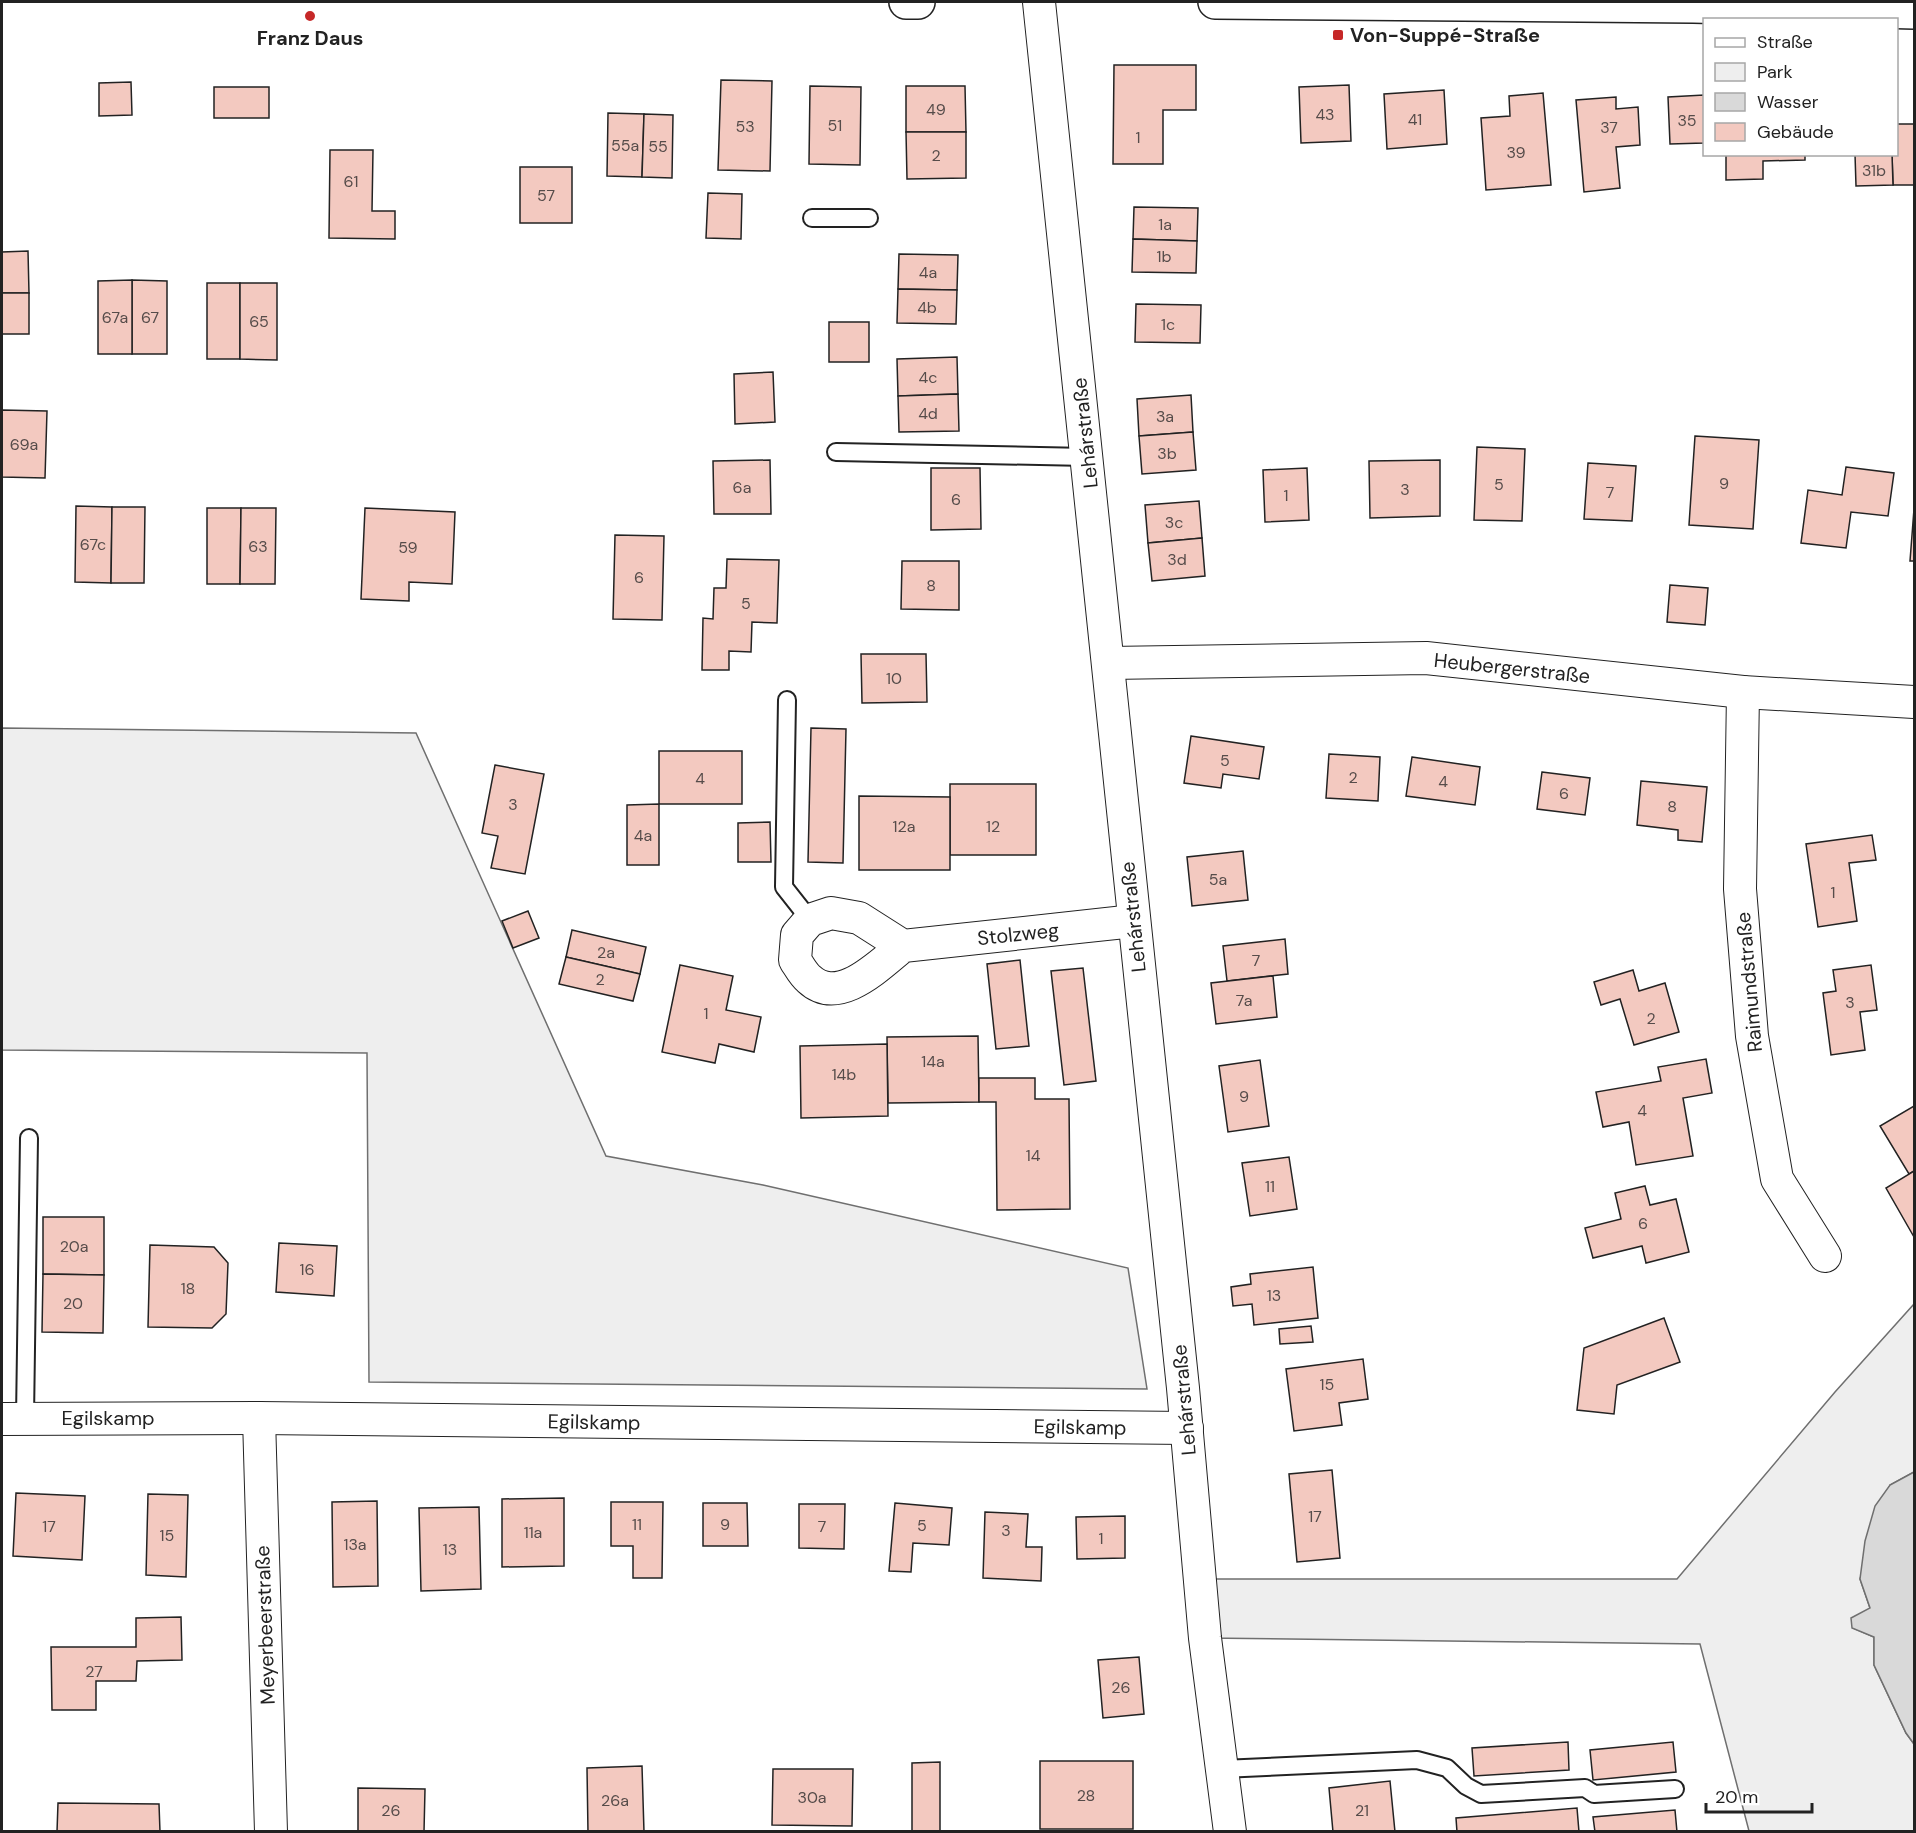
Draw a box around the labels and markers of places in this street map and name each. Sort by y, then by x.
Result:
marker: Franz Daus [303,9,317,23]
place label: Von-Suppé-Straße [1350,22,1540,48]
place label: Franz Daus [257,25,363,51]
marker: Von-Suppé-Straße [1331,28,1345,42]

